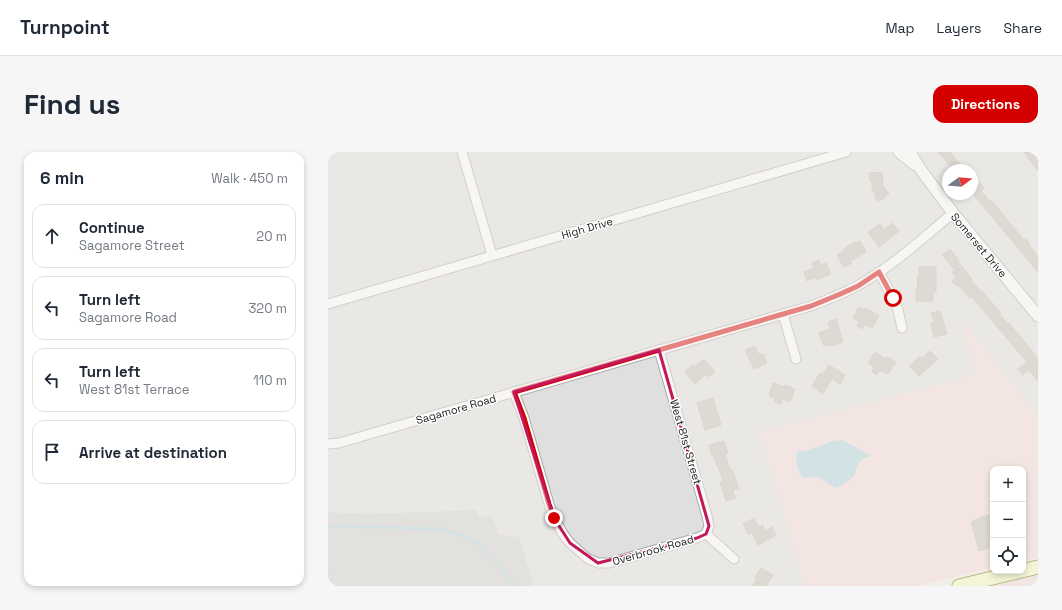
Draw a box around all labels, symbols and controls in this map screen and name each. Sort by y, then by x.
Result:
text: Turnpoint [20,15,110,40]
text: Map [885,19,915,37]
text: Layers [937,19,981,37]
text: Share [1003,19,1042,37]
button: Directions [933,85,1038,123]
text: Find us [24,86,121,122]
north arrow [942,164,978,200]
text: 6 min [40,167,84,189]
text: Walk · 450 m [211,170,288,187]
street label: Somerset Drive [948,210,1010,280]
street label: High Drive [560,214,614,242]
text: Continue [79,218,145,237]
icon: ahead [41,225,63,247]
text: 20 m [256,228,287,245]
text: Sagamore Street [79,237,185,254]
route start [884,289,902,307]
text: Turn left [79,290,141,309]
icon: left [41,297,63,319]
text: 320 m [248,300,287,317]
text: Sagamore Road [79,309,177,326]
text: Turn left [79,362,141,381]
icon: left [41,369,63,391]
text: 110 m [253,372,287,389]
text: West 81st Terrace [79,381,190,398]
street label: Sagamore Road [414,391,498,427]
street label: West 81st Street [667,398,705,486]
icon: arrive [41,441,63,463]
text: Arrive at destination [79,443,227,462]
map controls [990,466,1026,574]
button: + [990,466,1026,502]
button: − [990,502,1026,538]
route end [545,509,563,527]
street label: Overbrook Road [611,532,695,568]
button: locate [990,538,1026,574]

